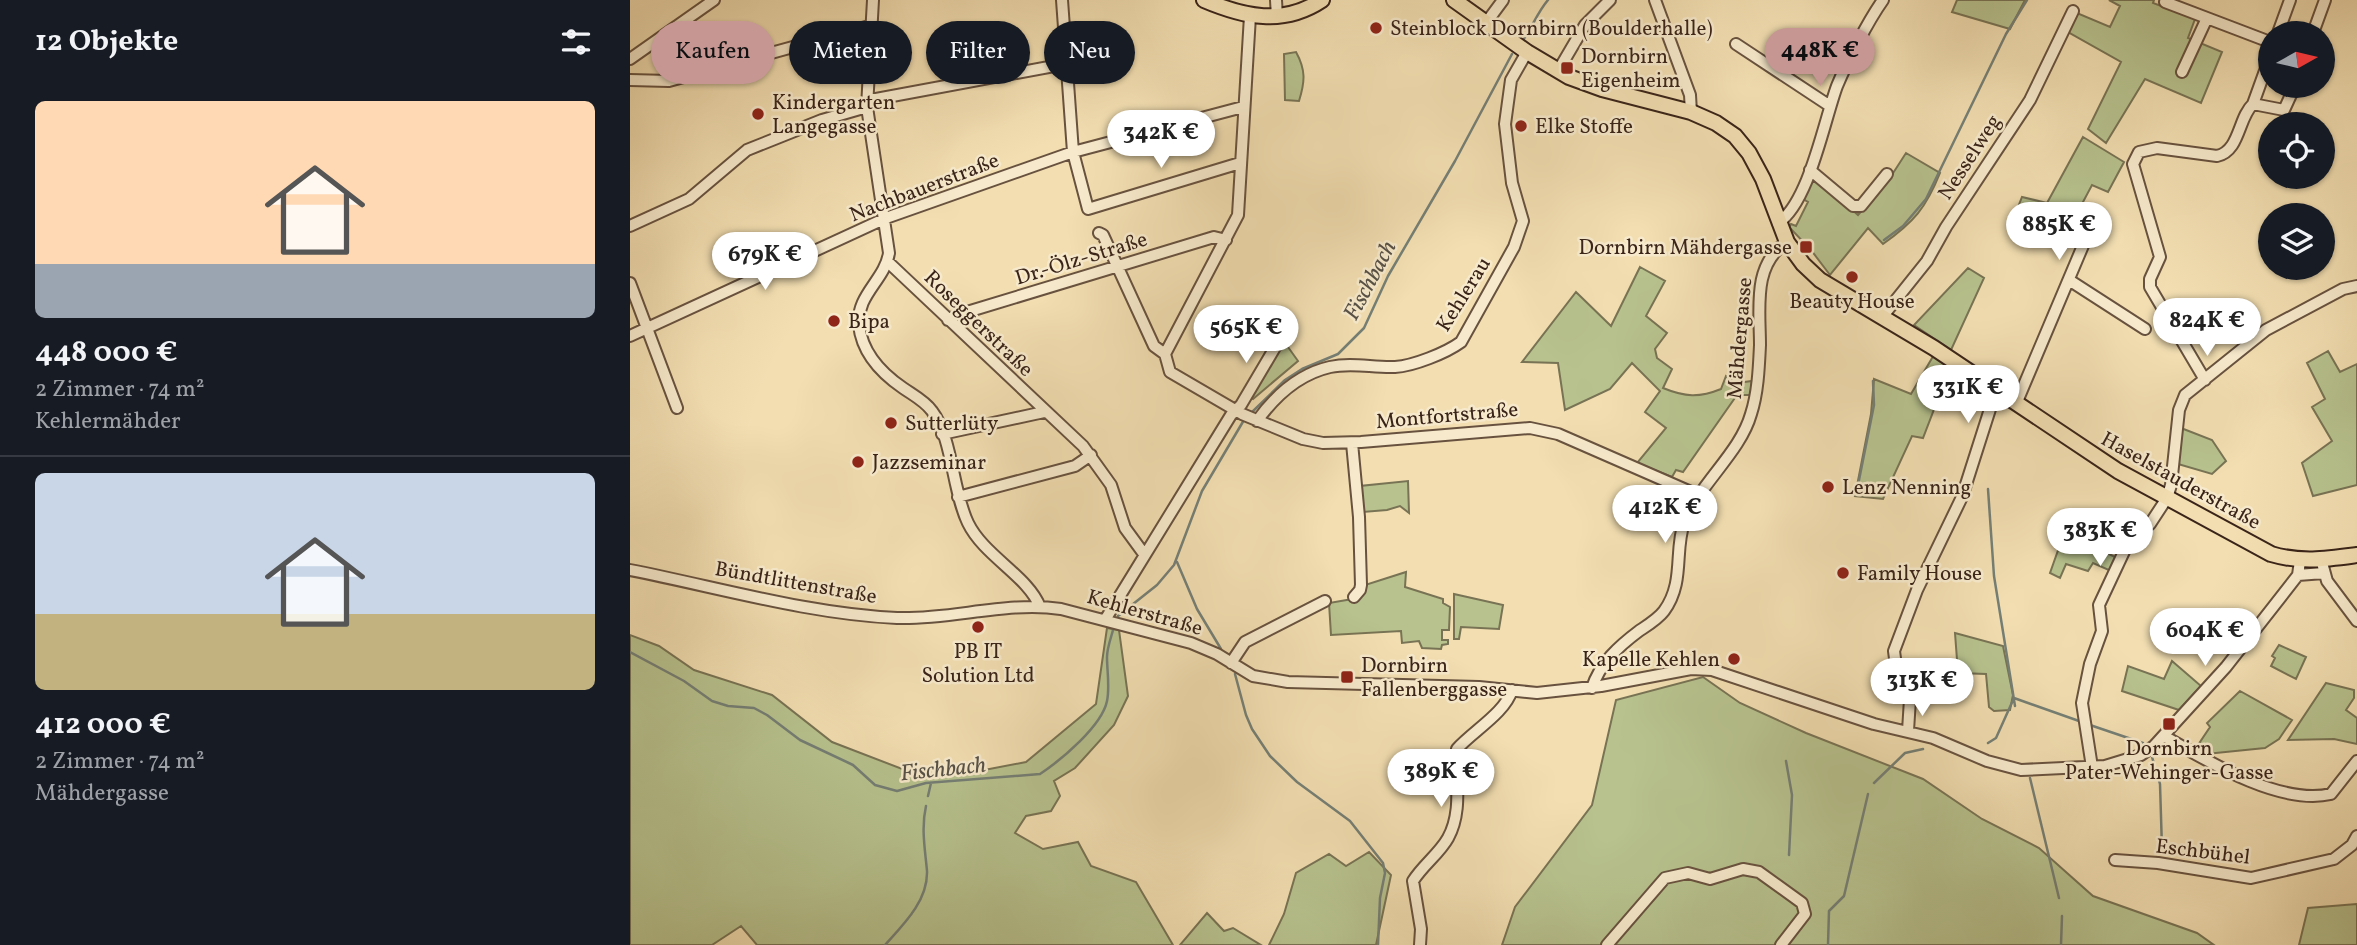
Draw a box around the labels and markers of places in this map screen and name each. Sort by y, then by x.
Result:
place label: Steinblock Dornbirn (Boulderhalle) [1390,15,1713,44]
marker: Steinblock Dornbirn (Boulderhalle) [1368,20,1384,36]
pin: 448K € [1763,28,1877,88]
place label: Dornbirn Eigenheim [1581,43,1681,96]
marker: Dornbirn Eigenheim [1559,60,1575,76]
place label: Kindergarten Langegasse [772,89,895,142]
marker: Kindergarten Langegasse [750,106,766,122]
pin: 342K € [1104,110,1218,170]
place label: Elke Stoffe [1535,113,1633,142]
marker: Elke Stoffe [1513,118,1529,134]
pin: 885K € [2002,202,2116,262]
pin: 679K € [708,232,822,292]
place label: Dornbirn Mähdergasse [1579,234,1792,263]
marker: Dornbirn Mähdergasse [1798,239,1814,255]
marker: Beauty House [1844,269,1860,285]
place label: Beauty House [1789,288,1915,317]
pin: 824K € [2150,298,2264,358]
pin: 565K € [1189,306,1303,365]
place label: Bipa [848,308,890,337]
marker: Bipa [826,313,842,329]
pin: 331K € [1911,366,2025,425]
place label: Sutterlüty [905,410,999,439]
marker: Sutterlüty [883,415,899,431]
place label: Jazzseminar [872,449,986,478]
marker: Jazzseminar [850,454,866,470]
place label: Lenz Nenning [1842,474,1971,503]
marker: Lenz Nenning [1820,479,1836,495]
pin: 412K € [1608,486,1722,545]
pin: 383K € [2043,508,2157,568]
place label: Family House [1857,560,1982,589]
marker: Family House [1835,565,1851,581]
pin: 604K € [2148,608,2262,668]
marker: PB IT Solution Ltd [970,619,986,635]
place label: PB IT Solution Ltd [921,638,1035,691]
place label: Kapelle Kehlen [1582,646,1720,675]
marker: Kapelle Kehlen [1726,651,1742,667]
place label: Dornbirn Fallenberggasse [1361,652,1507,705]
pin: 313K € [1865,658,1979,718]
marker: Dornbirn Fallenberggasse [1339,669,1355,685]
marker: Dornbirn Pater-Wehinger-Gasse [2161,716,2177,732]
place label: Dornbirn Pater-Wehinger-Gasse [2065,735,2273,788]
pin: 389K € [1384,750,1498,809]

